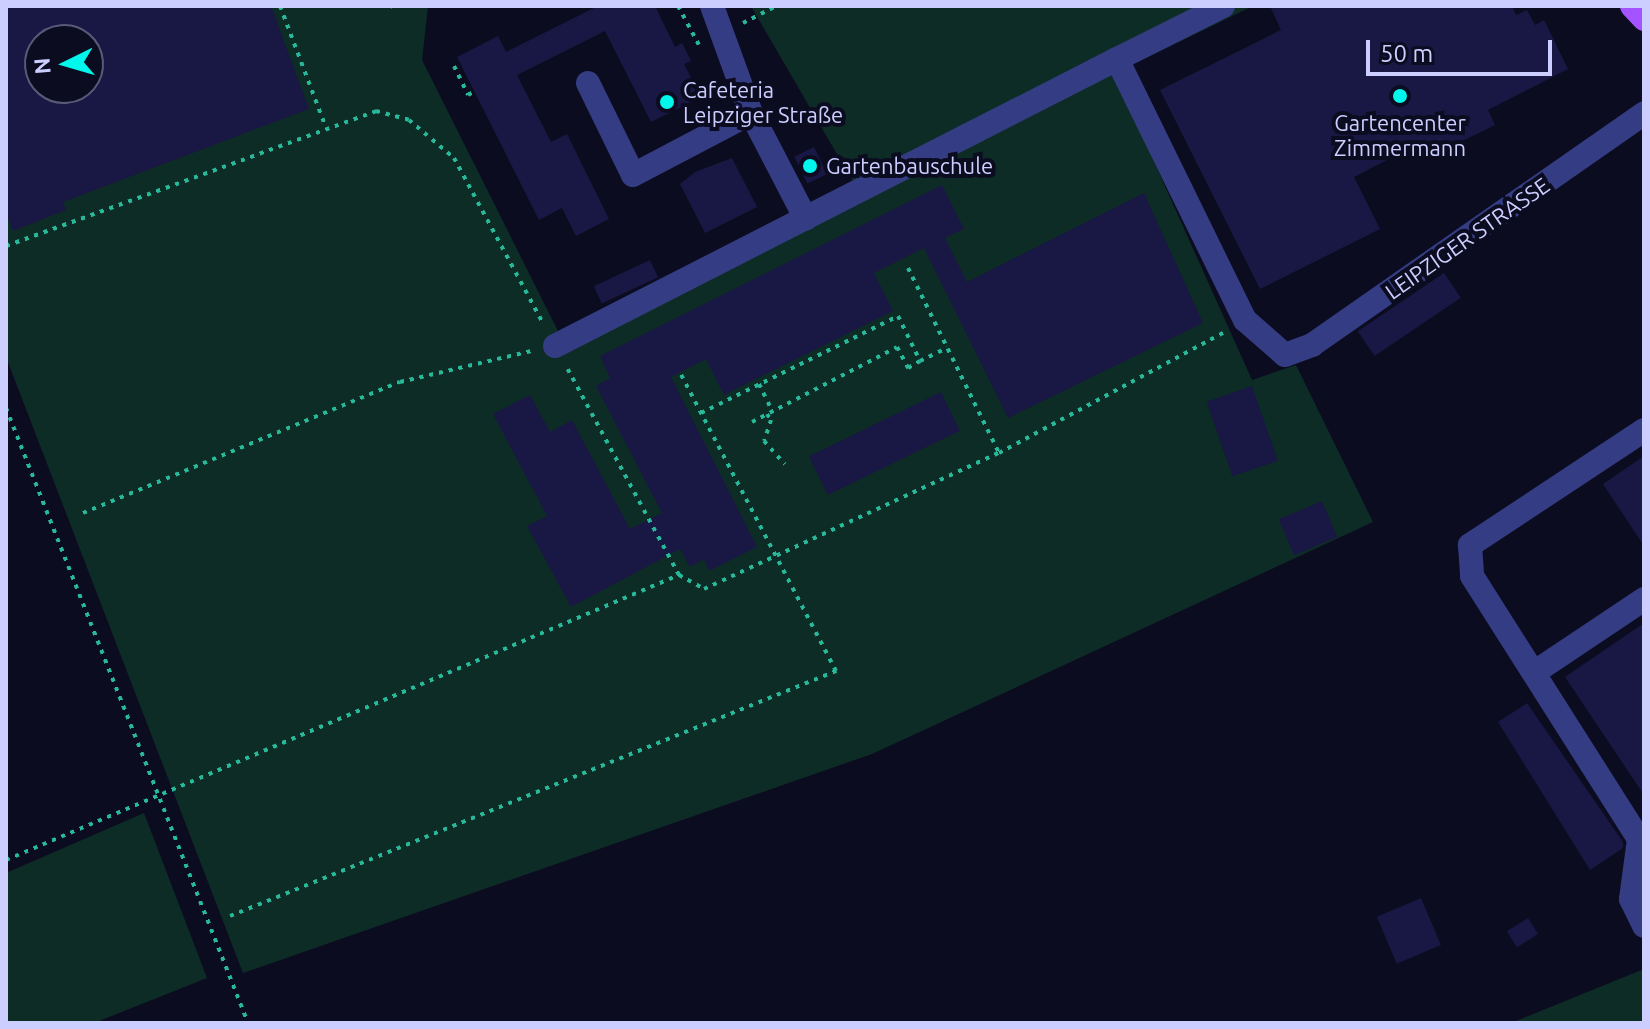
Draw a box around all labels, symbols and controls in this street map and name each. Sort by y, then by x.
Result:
north arrow [24,24,104,104]
scale bar [1370,24,1556,74]
text: 50 m [1380,40,1433,67]
text: N [28,57,55,75]
place label: Cafeteria Leipziger Straße [683,76,843,128]
marker: Gartencenter Zimmermann [1391,87,1409,105]
marker: Cafeteria Leipziger Straße [658,93,676,111]
place label: Gartencenter Zimmermann [1334,109,1466,160]
place label: Gartenbauschule [826,153,993,179]
marker: Gartenbauschule [801,157,819,175]
street label: LEIPZIGER STRASSE [1380,171,1554,305]

